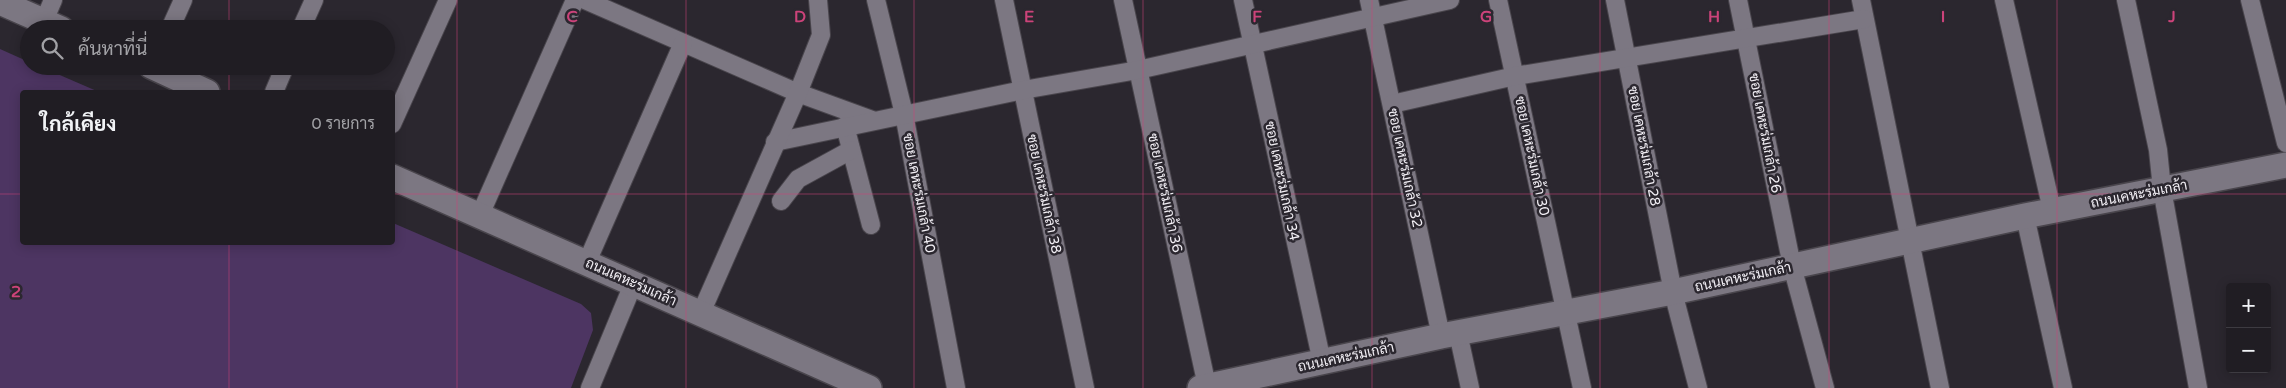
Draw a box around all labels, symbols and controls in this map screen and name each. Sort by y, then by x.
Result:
text: C [566,7,578,27]
text: D [794,7,806,27]
text: E [1024,7,1034,27]
text: F [1252,7,1262,27]
text: G [1480,7,1492,27]
text: H [1708,7,1720,27]
text: I [1941,7,1945,27]
text: J [2167,7,2176,27]
search box [20,20,395,75]
icon: search [38,34,66,62]
text: ค้นหาที่นี่ [78,38,147,60]
street label: ซอย เคหะร่มเกล้า 26 [1745,72,1786,194]
street label: ซอย เคหะร่มเกล้า 28 [1624,85,1665,207]
street label: ซอย เคหะร่มเกล้า 30 [1511,95,1554,217]
street label: ซอย เคหะร่มเกล้า 32 [1384,107,1427,229]
text: ใกล้เคียง [40,112,116,137]
text: 0 รายการ [311,114,375,134]
street label: ซอย เคหะร่มเกล้า 34 [1261,120,1304,242]
street label: ซอย เคหะร่มเกล้า 40 [899,132,940,254]
street label: ซอย เคหะร่มเกล้า 36 [1144,132,1187,254]
street label: ซอย เคหะร่มเกล้า 38 [1023,133,1066,255]
street label: ถนนเคหะร่มเกล้า [2089,175,2189,212]
street label: ถนนเคหะร่มเกล้า [583,253,680,310]
street label: ถนนเคหะร่มเกล้า [1693,258,1793,295]
text: 2 [11,282,21,302]
map controls [2226,283,2271,373]
button: + [2226,283,2271,328]
button: − [2226,328,2271,373]
street label: ถนนเคหะร่มเกล้า [1296,338,1396,375]

